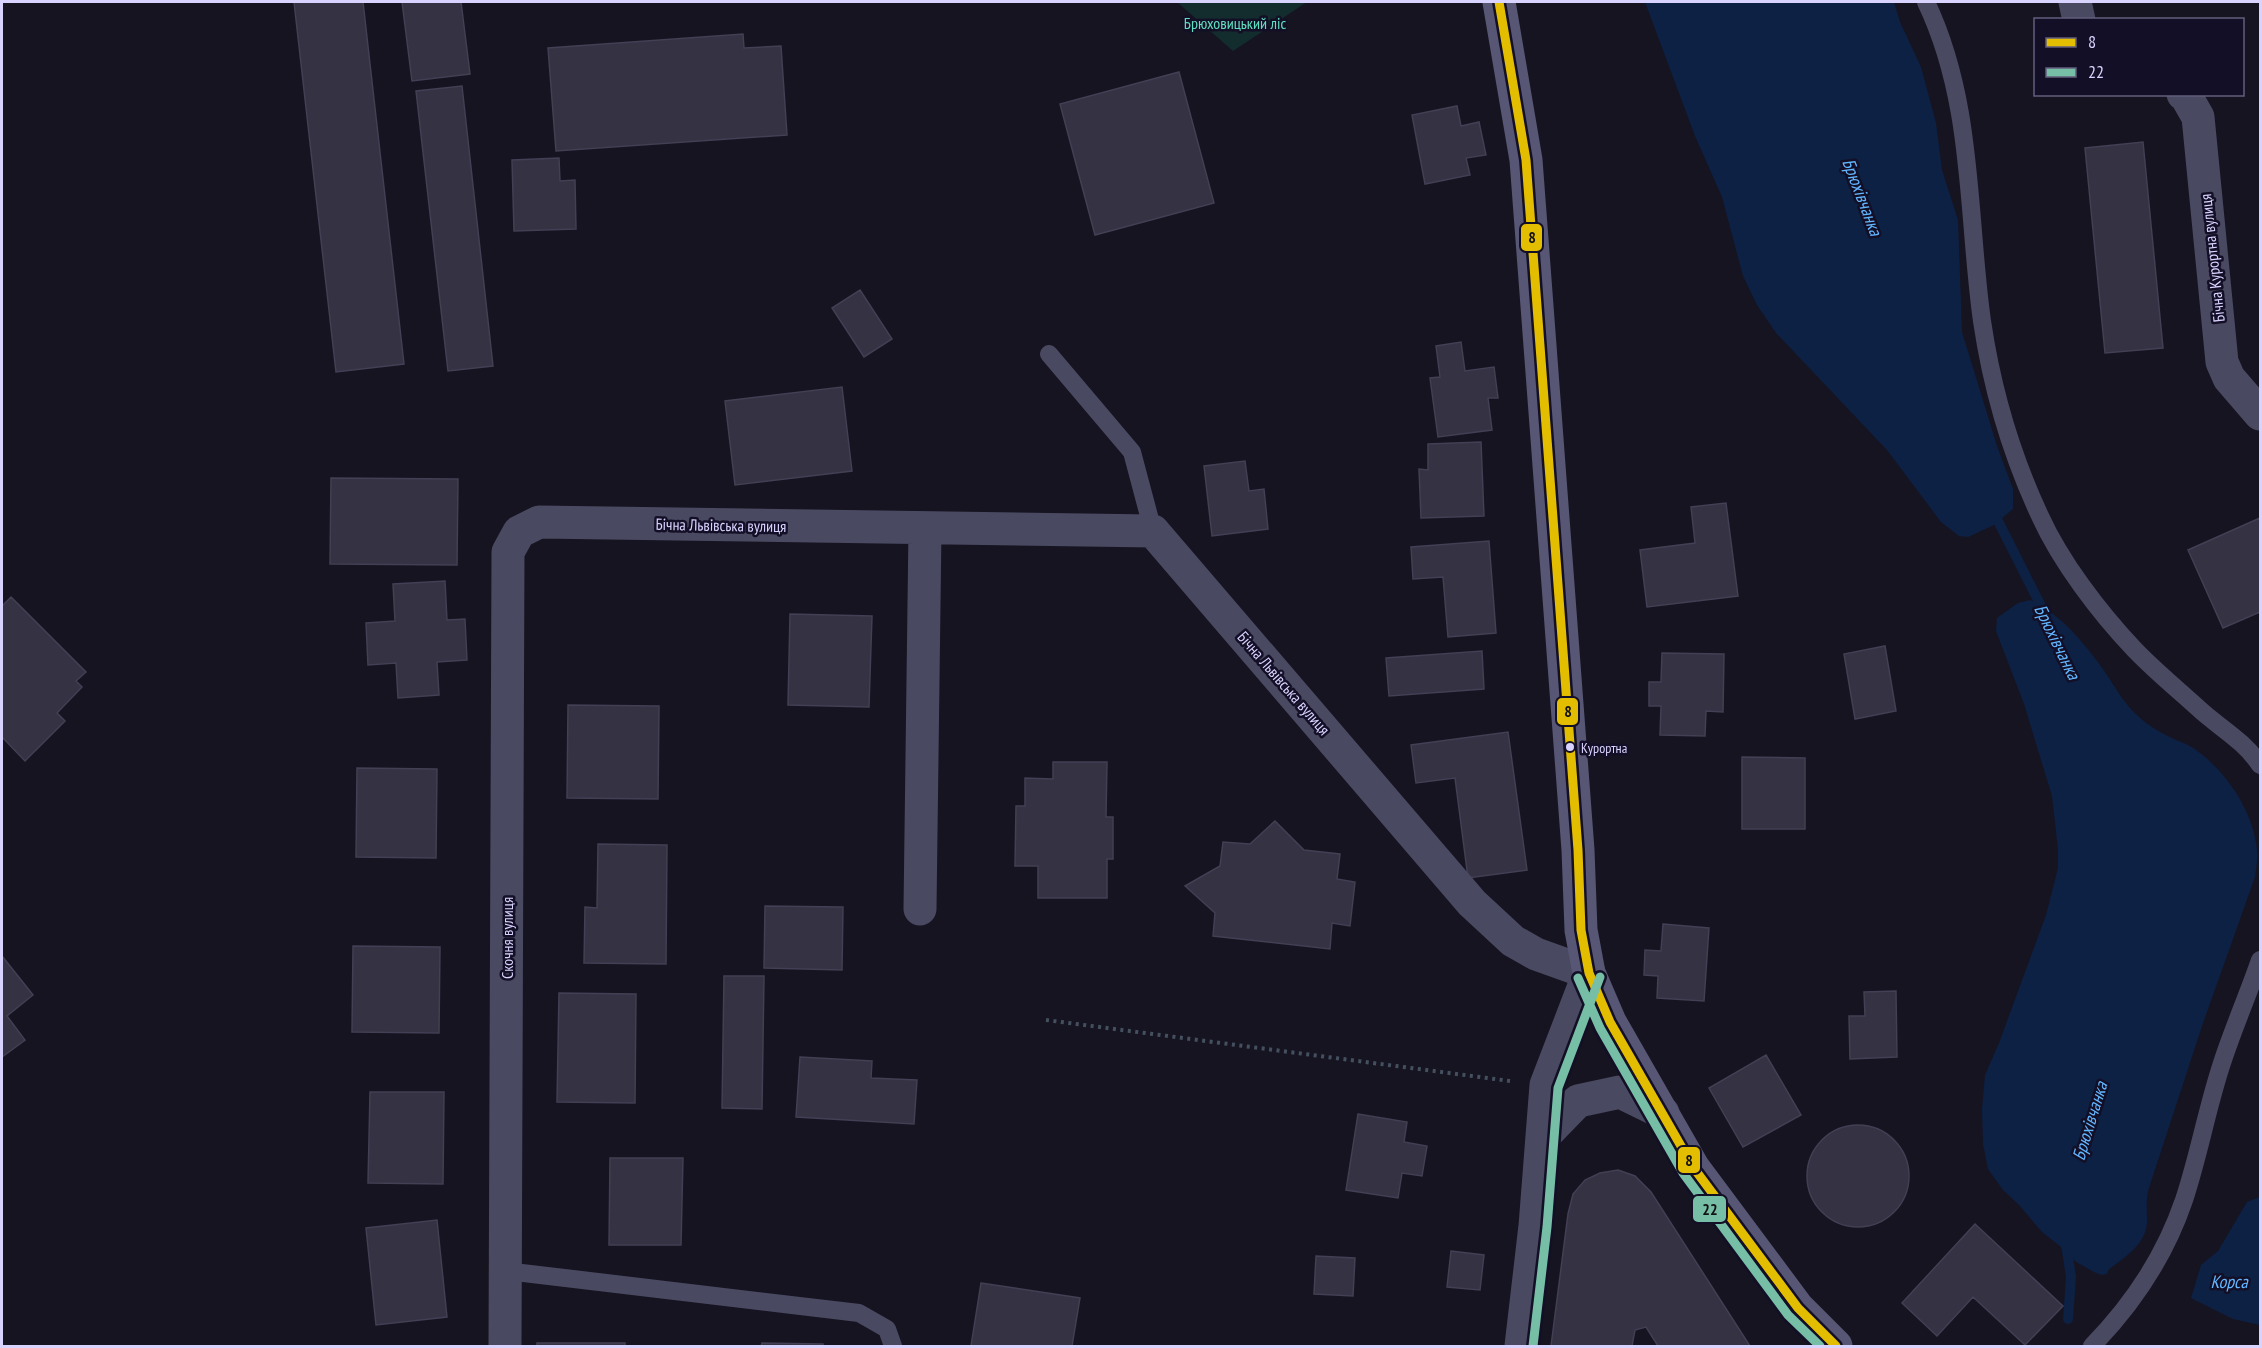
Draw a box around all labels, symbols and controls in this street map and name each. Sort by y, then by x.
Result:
park label: Брюховицький ліс [1184,13,1286,33]
legend [2034,18,2244,96]
text: 8 [2088,30,2096,53]
text: 22 [2088,60,2104,83]
water label: Брюхівчанка [1837,155,1888,239]
street label: Бічна Курортна вулиця [2195,193,2229,323]
line badge: 8 [1520,223,1543,252]
text: 8 [1528,227,1536,247]
street label: Бічна Львівська вулиця [655,514,787,536]
water label: Брюхівчанка [2029,600,2086,684]
street label: Бічна Львівська вулиця [1234,627,1334,739]
line badge: 8 [1556,697,1579,726]
text: 8 [1564,701,1572,721]
place label: Курортна [1581,739,1627,757]
marker: Курортна [1564,741,1576,753]
street label: Скочня вулиця [497,897,517,979]
water label: Брюхівчанка [2067,1078,2113,1163]
line badge: 8 [1677,1146,1701,1174]
text: 8 [1685,1150,1693,1170]
line badge: 22 [1692,1195,1727,1223]
text: 22 [1702,1199,1718,1219]
water label: Корса [2210,1270,2248,1293]

